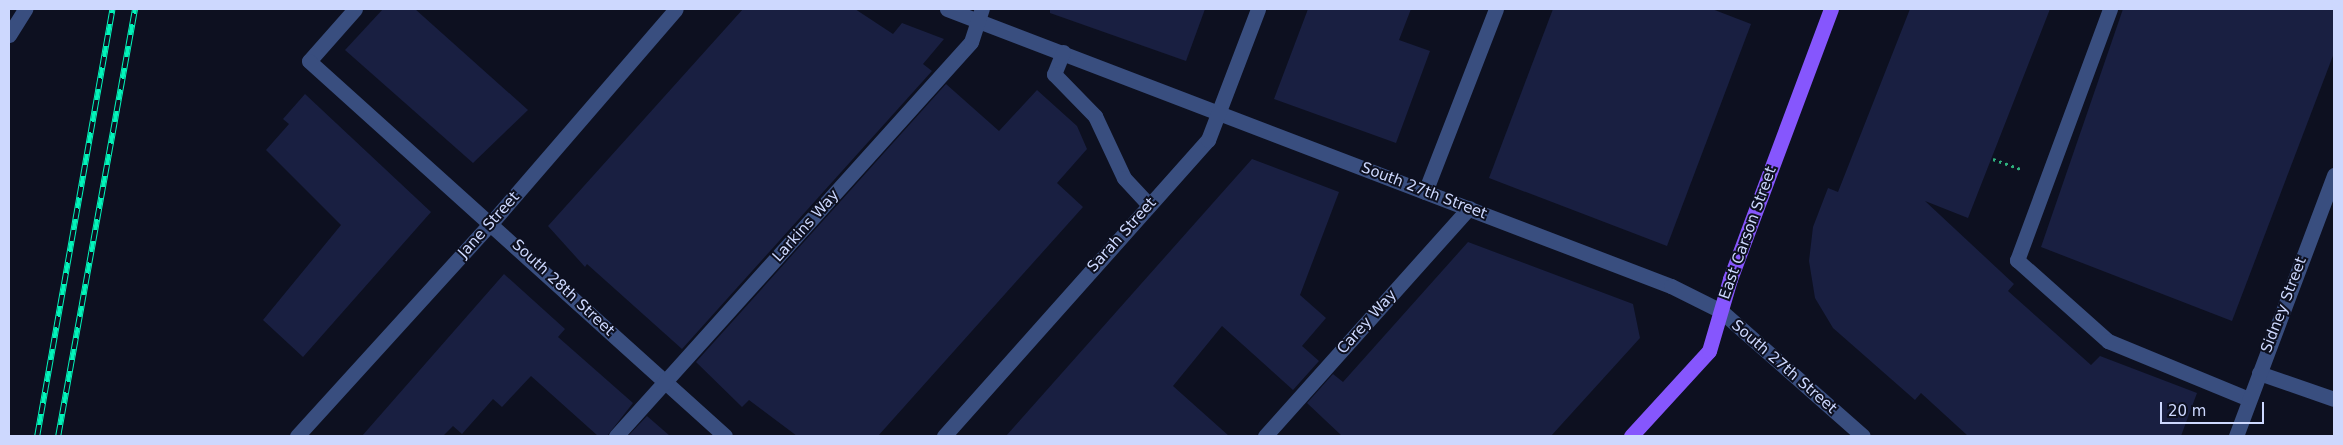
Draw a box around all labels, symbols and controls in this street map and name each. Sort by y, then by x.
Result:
street label: South 27th Street [1359,159,1489,223]
street label: East Carson Street [1716,164,1780,302]
street label: Larkins Way [769,186,843,266]
street label: Jane Street [455,188,523,262]
street label: Sarah Street [1084,194,1160,276]
street label: South 28th Street [508,236,618,340]
street label: Sidney Street [2257,255,2311,355]
street label: Carey Way [1333,286,1401,358]
street label: South 27th Street [1728,317,1840,417]
scale bar [2163,392,2267,424]
text: 20 m [2168,402,2206,420]

